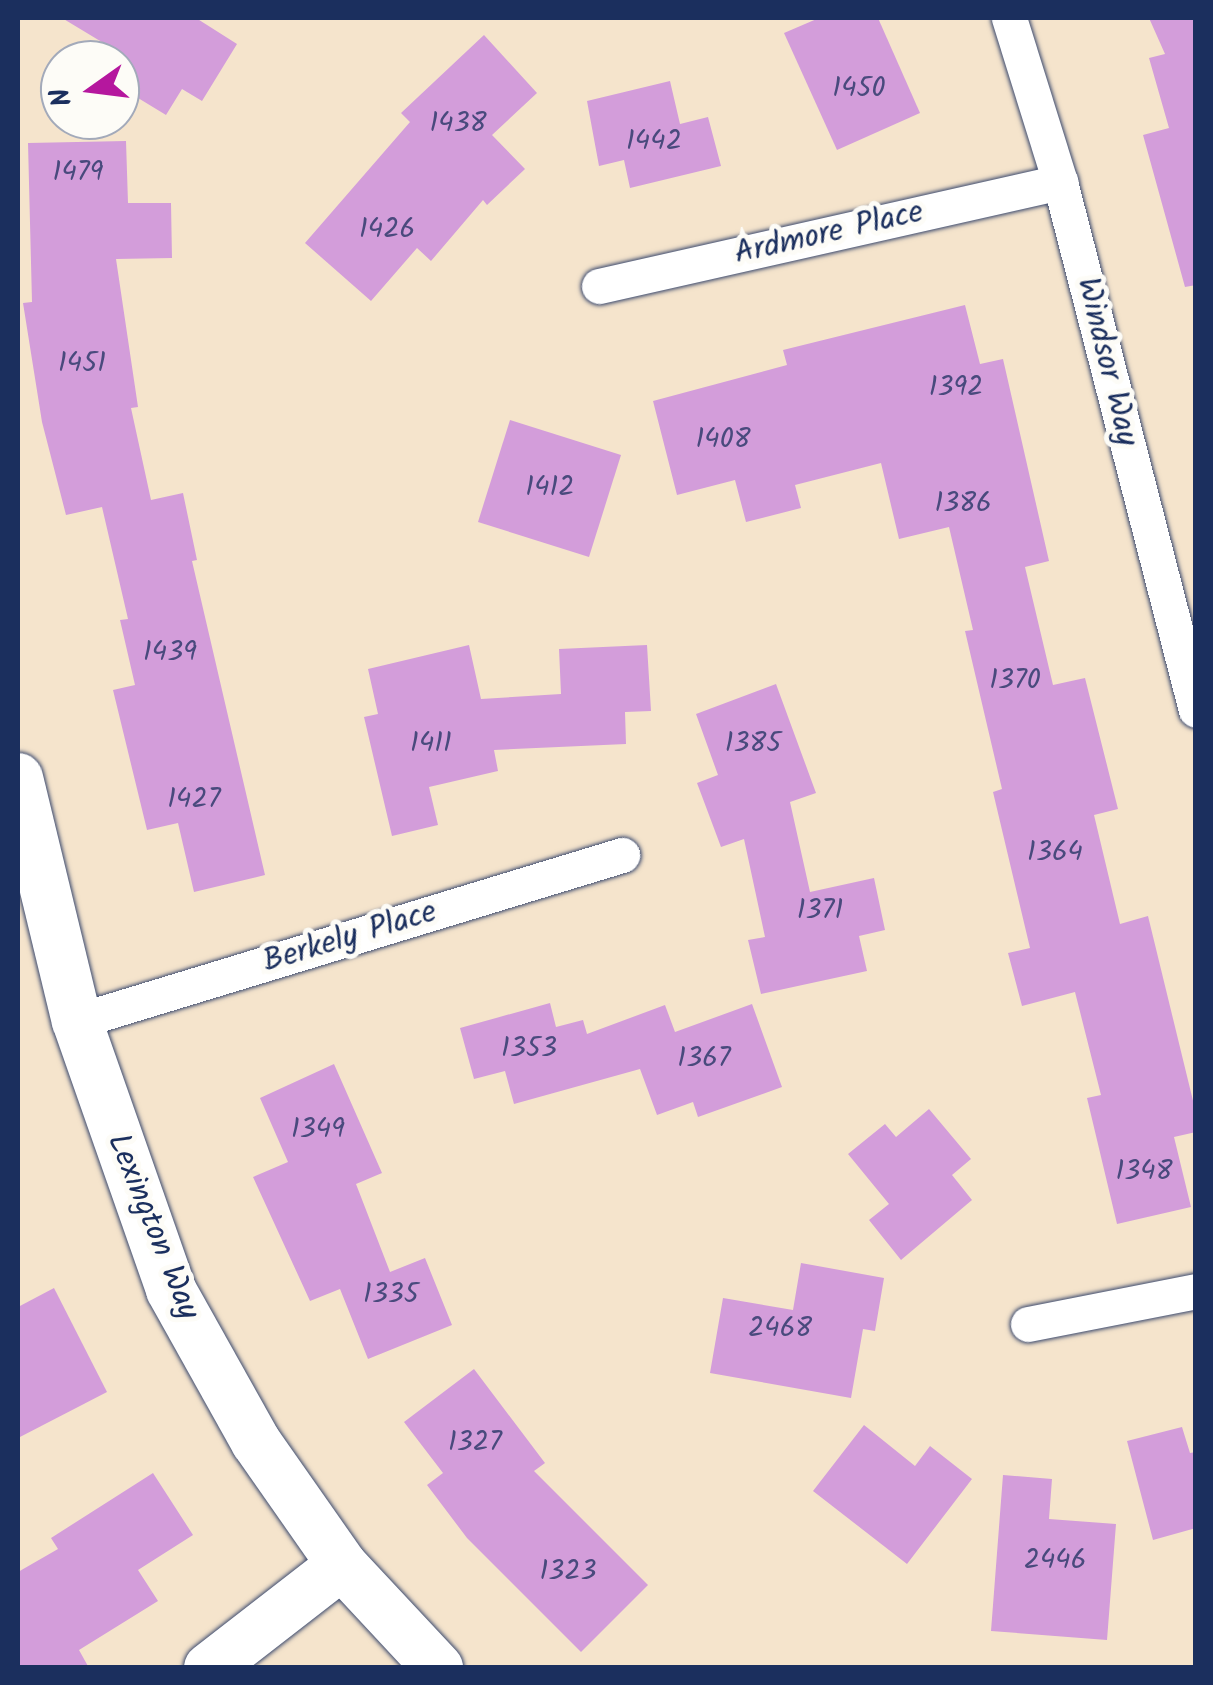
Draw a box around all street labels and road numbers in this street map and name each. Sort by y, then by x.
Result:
street label: Ardmore Place [731,194,927,274]
street label: Windsor Way [1067,274,1145,450]
street label: Berkely Place [259,893,441,983]
street label: Lexington Way [97,1128,207,1326]

